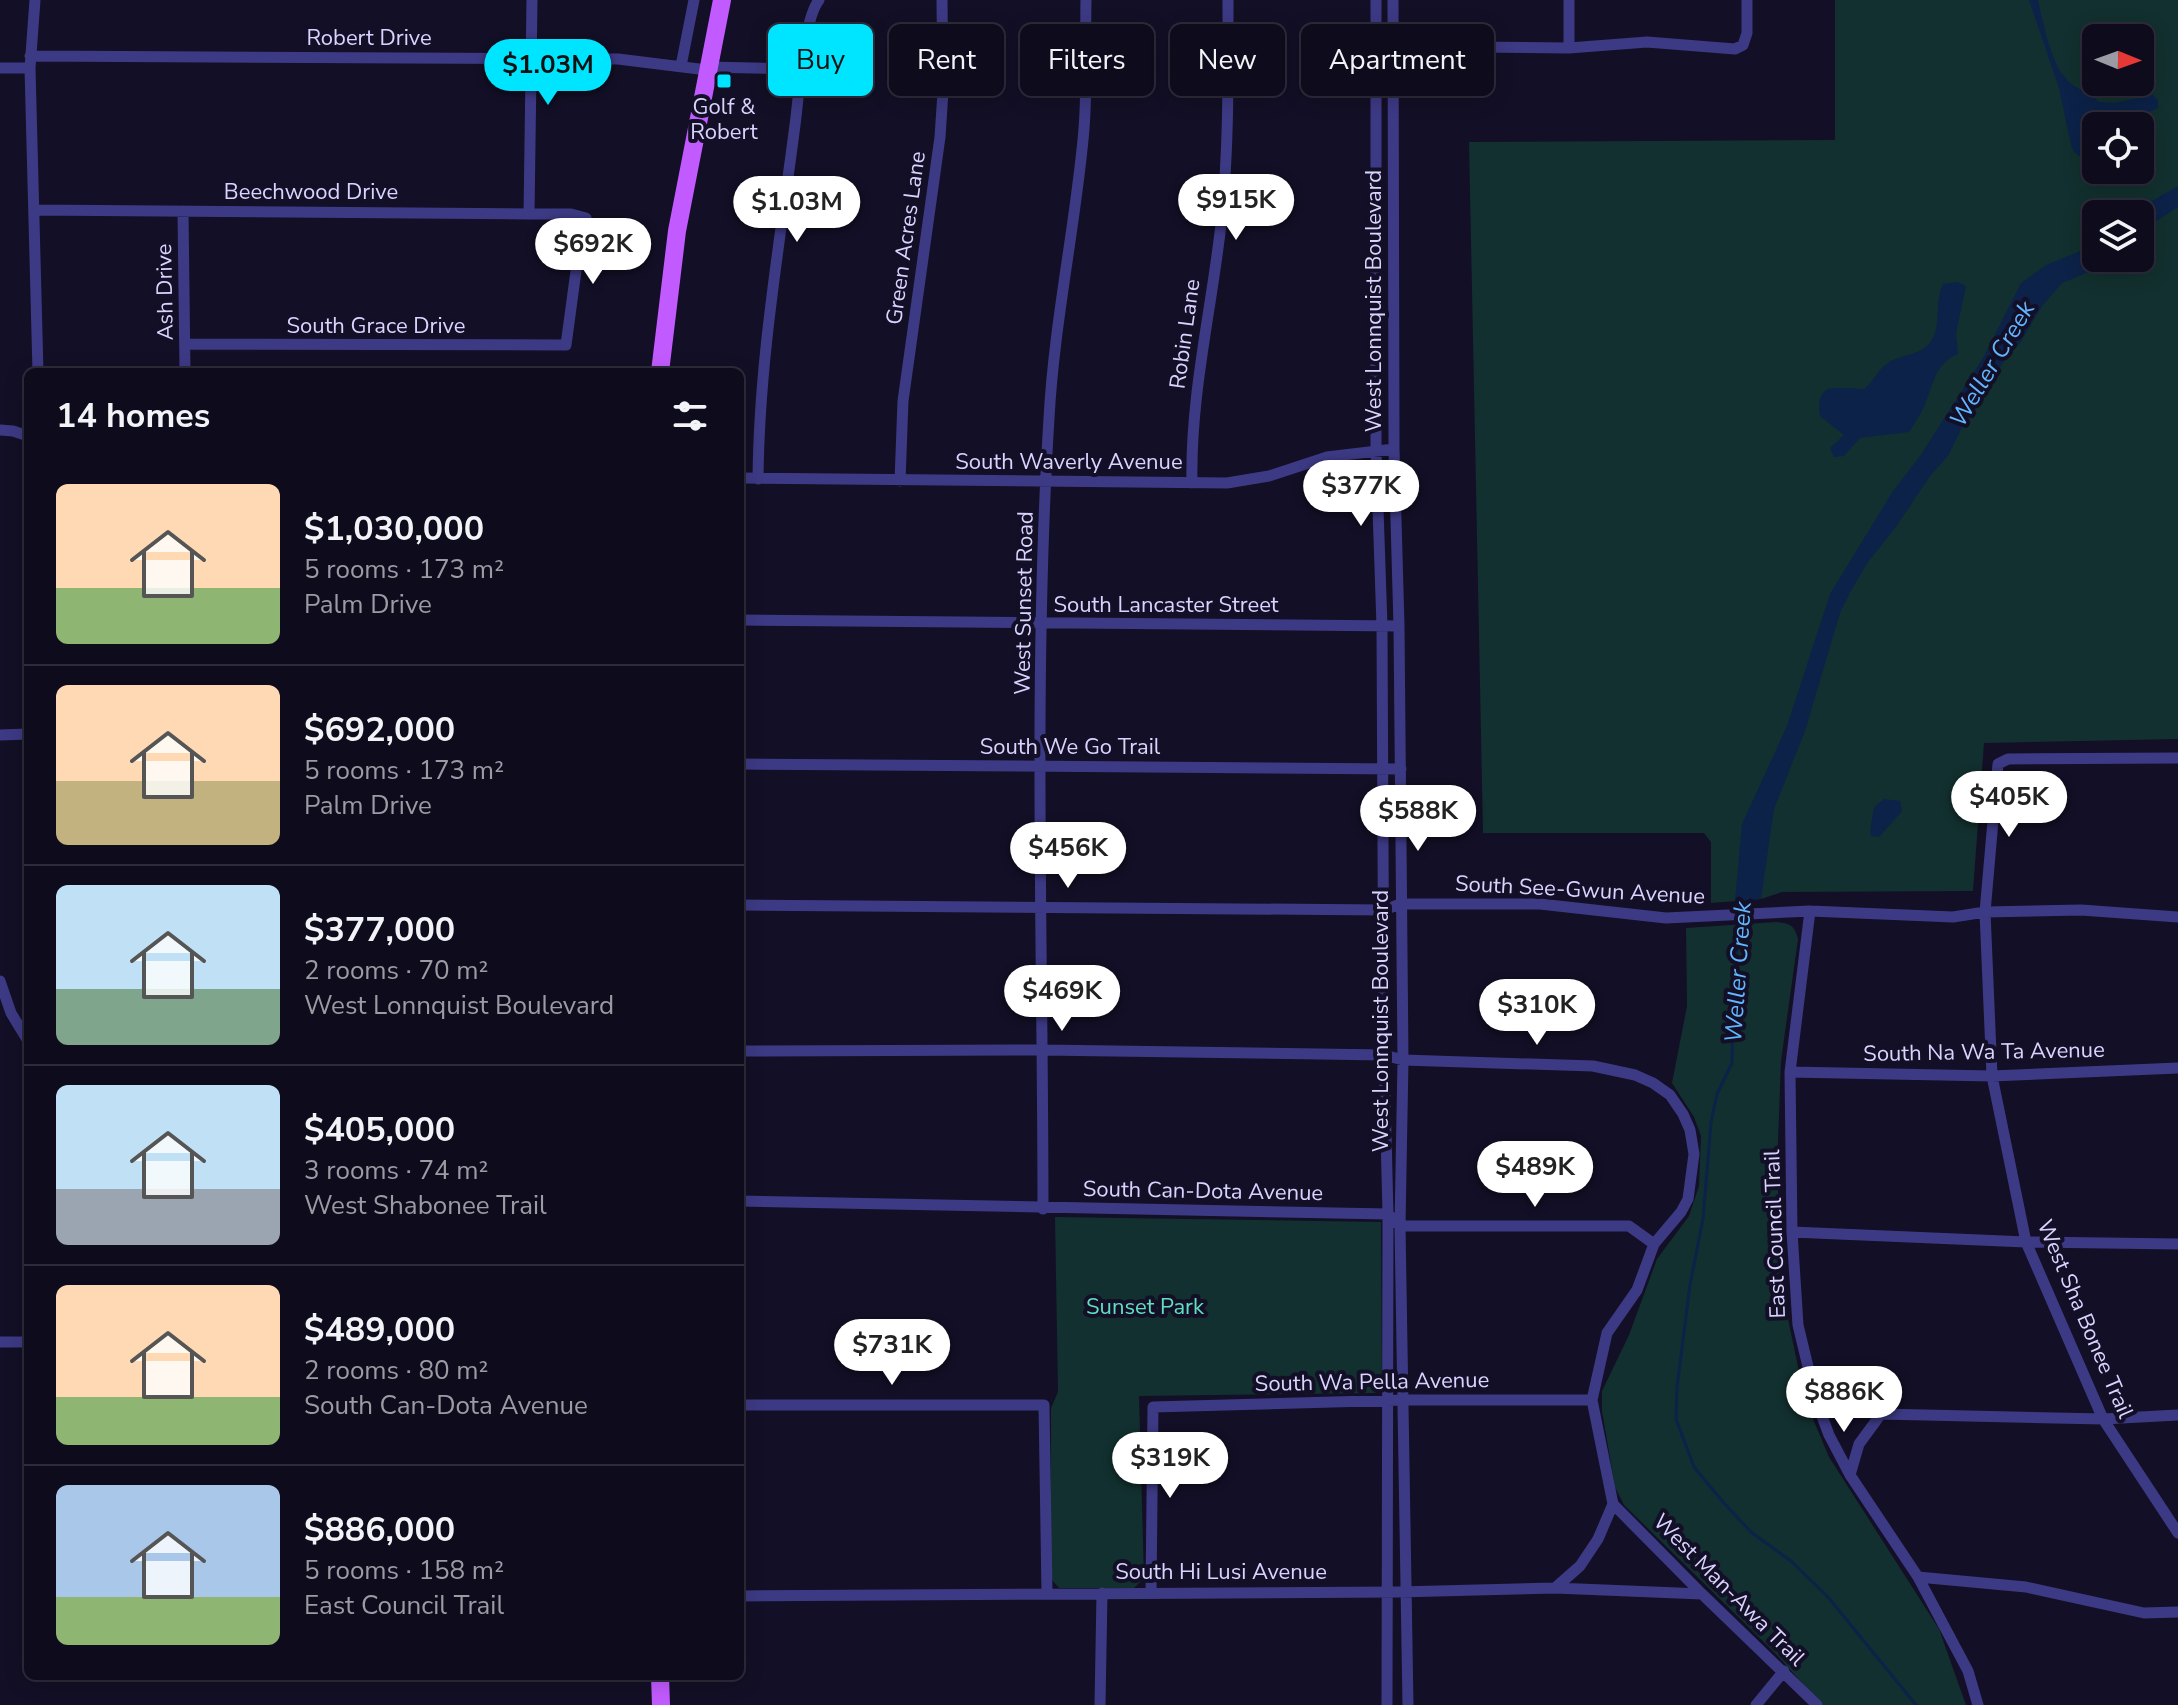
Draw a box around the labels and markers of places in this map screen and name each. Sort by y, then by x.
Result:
pin: $1.03M [483,39,613,107]
marker: Golf & Robert [715,72,733,90]
place label: Golf & Robert [690,92,758,147]
pin: $915K [1180,174,1292,242]
pin: $1.03M [732,176,862,244]
pin: $692K [537,218,649,286]
pin: $377K [1305,460,1417,528]
pin: $405K [1953,771,2065,839]
pin: $588K [1362,785,1474,853]
pin: $456K [1012,822,1124,890]
pin: $469K [1006,965,1118,1033]
pin: $310K [1481,979,1593,1047]
pin: $489K [1479,1141,1591,1209]
pin: $731K [836,1319,948,1387]
pin: $886K [1788,1366,1900,1434]
pin: $319K [1114,1432,1226,1500]

